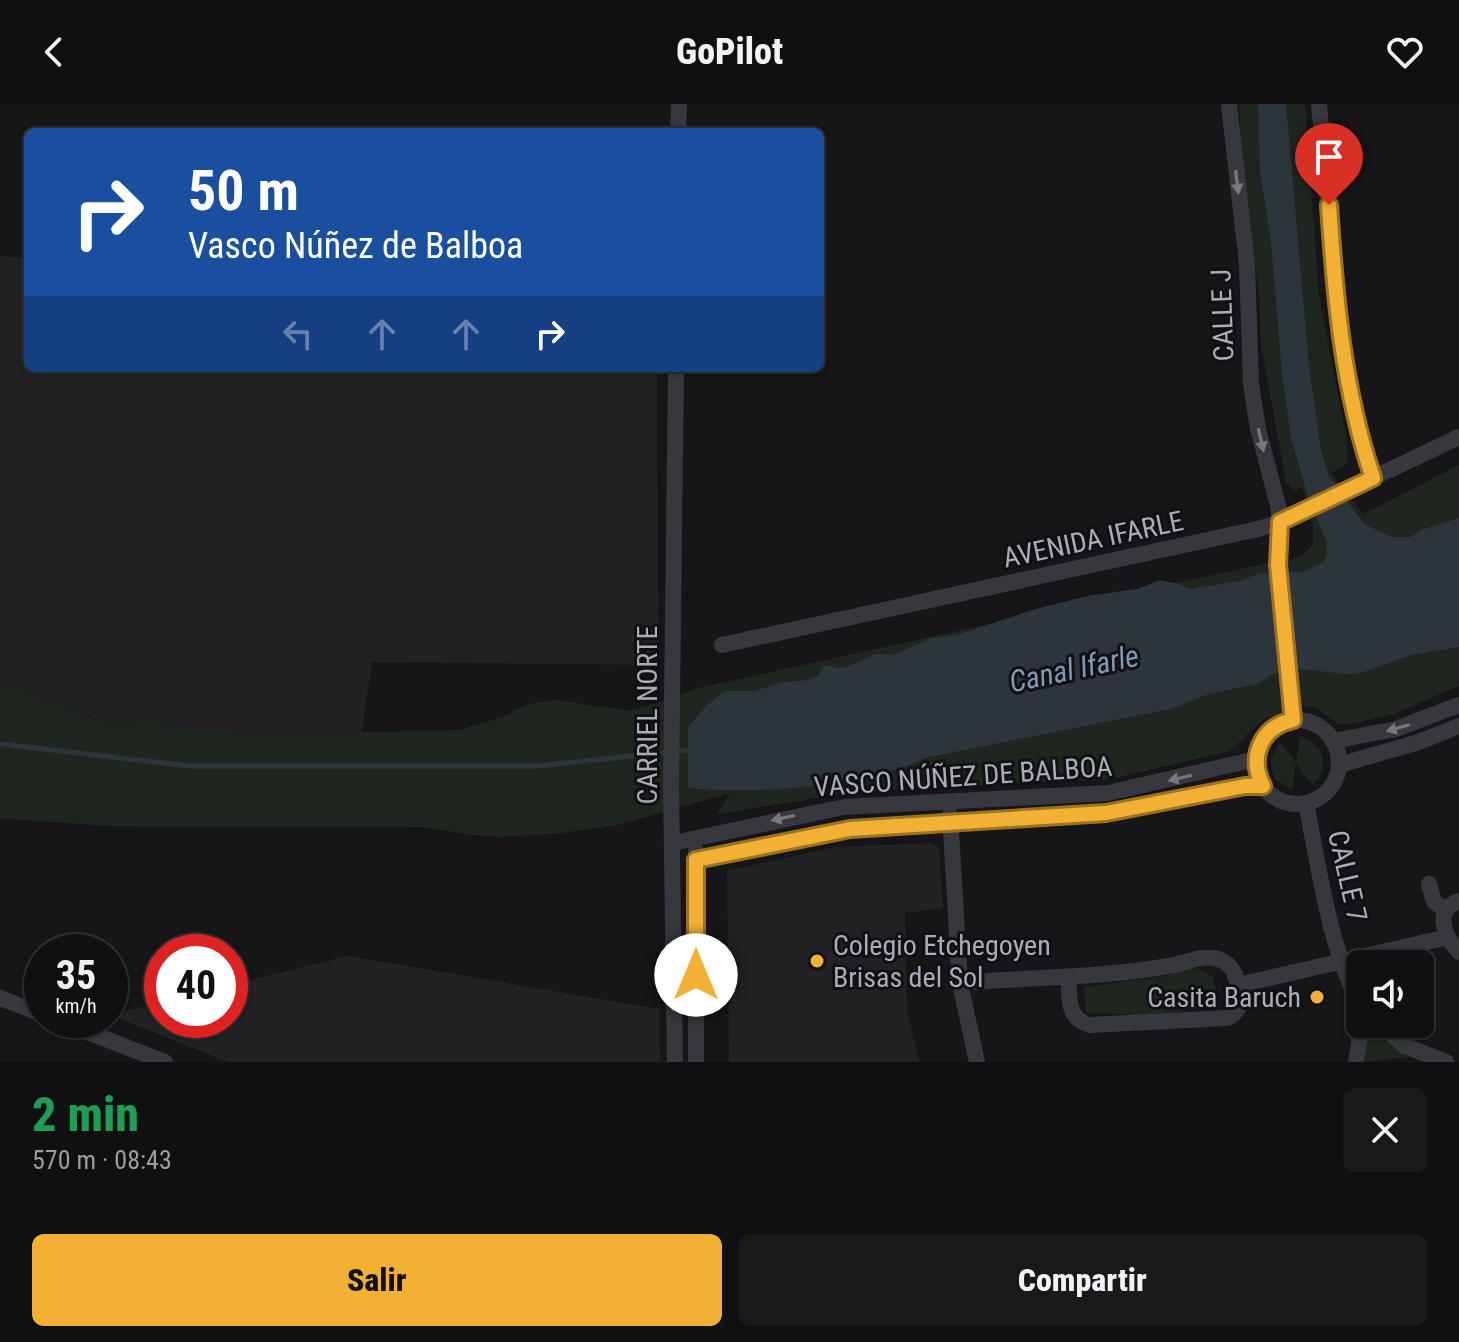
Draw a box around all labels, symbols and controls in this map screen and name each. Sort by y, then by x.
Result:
icon: back [32,30,76,74]
icon: heart [1383,30,1427,74]
text: GoPilot [676,31,783,73]
pin [1295,123,1363,205]
icon: arrive [1307,135,1351,179]
text: 50 m [188,158,299,224]
icon: right [56,160,160,264]
one-way arrow [1231,169,1244,194]
text: Vasco Núñez de Balboa [188,225,523,267]
street label: CALLE J [1204,268,1241,362]
icon: left [276,312,320,356]
icon: ahead [360,312,404,356]
icon: ahead [444,312,488,356]
icon: right [528,312,572,356]
one-way arrow [1255,428,1268,453]
street label: AVENIDA IFARLE [1000,504,1186,575]
street label: CARRIEL NORTE [631,626,664,804]
water label: Canal Ifarle [1006,638,1142,699]
one-way arrow [1385,722,1409,735]
street label: VASCO NÚÑEZ DE BALBOA [813,750,1113,803]
one-way arrow [1168,772,1193,785]
one-way arrow [771,812,796,825]
street label: CALLE 7 [1321,827,1374,925]
place label: Colegio Etchegoyen Brisas del Sol [833,929,1051,994]
position arrow [654,933,738,1017]
speed limit sign: 40 [144,934,248,1038]
map controls [1346,950,1434,1038]
button: sound [1346,950,1434,1038]
text: 35 [56,952,96,999]
marker: Colegio Etchegoyen Brisas del Sol [808,952,826,970]
place label: Casita Baruch [1147,981,1301,1014]
marker: Casita Baruch [1308,988,1326,1006]
text: km/h [55,994,97,1018]
text: 2 min [32,1086,139,1143]
button: close [1343,1088,1427,1172]
text: 570 m · 08:43 [32,1145,172,1175]
button: Salir [32,1234,722,1326]
button: Compartir [738,1234,1427,1326]

